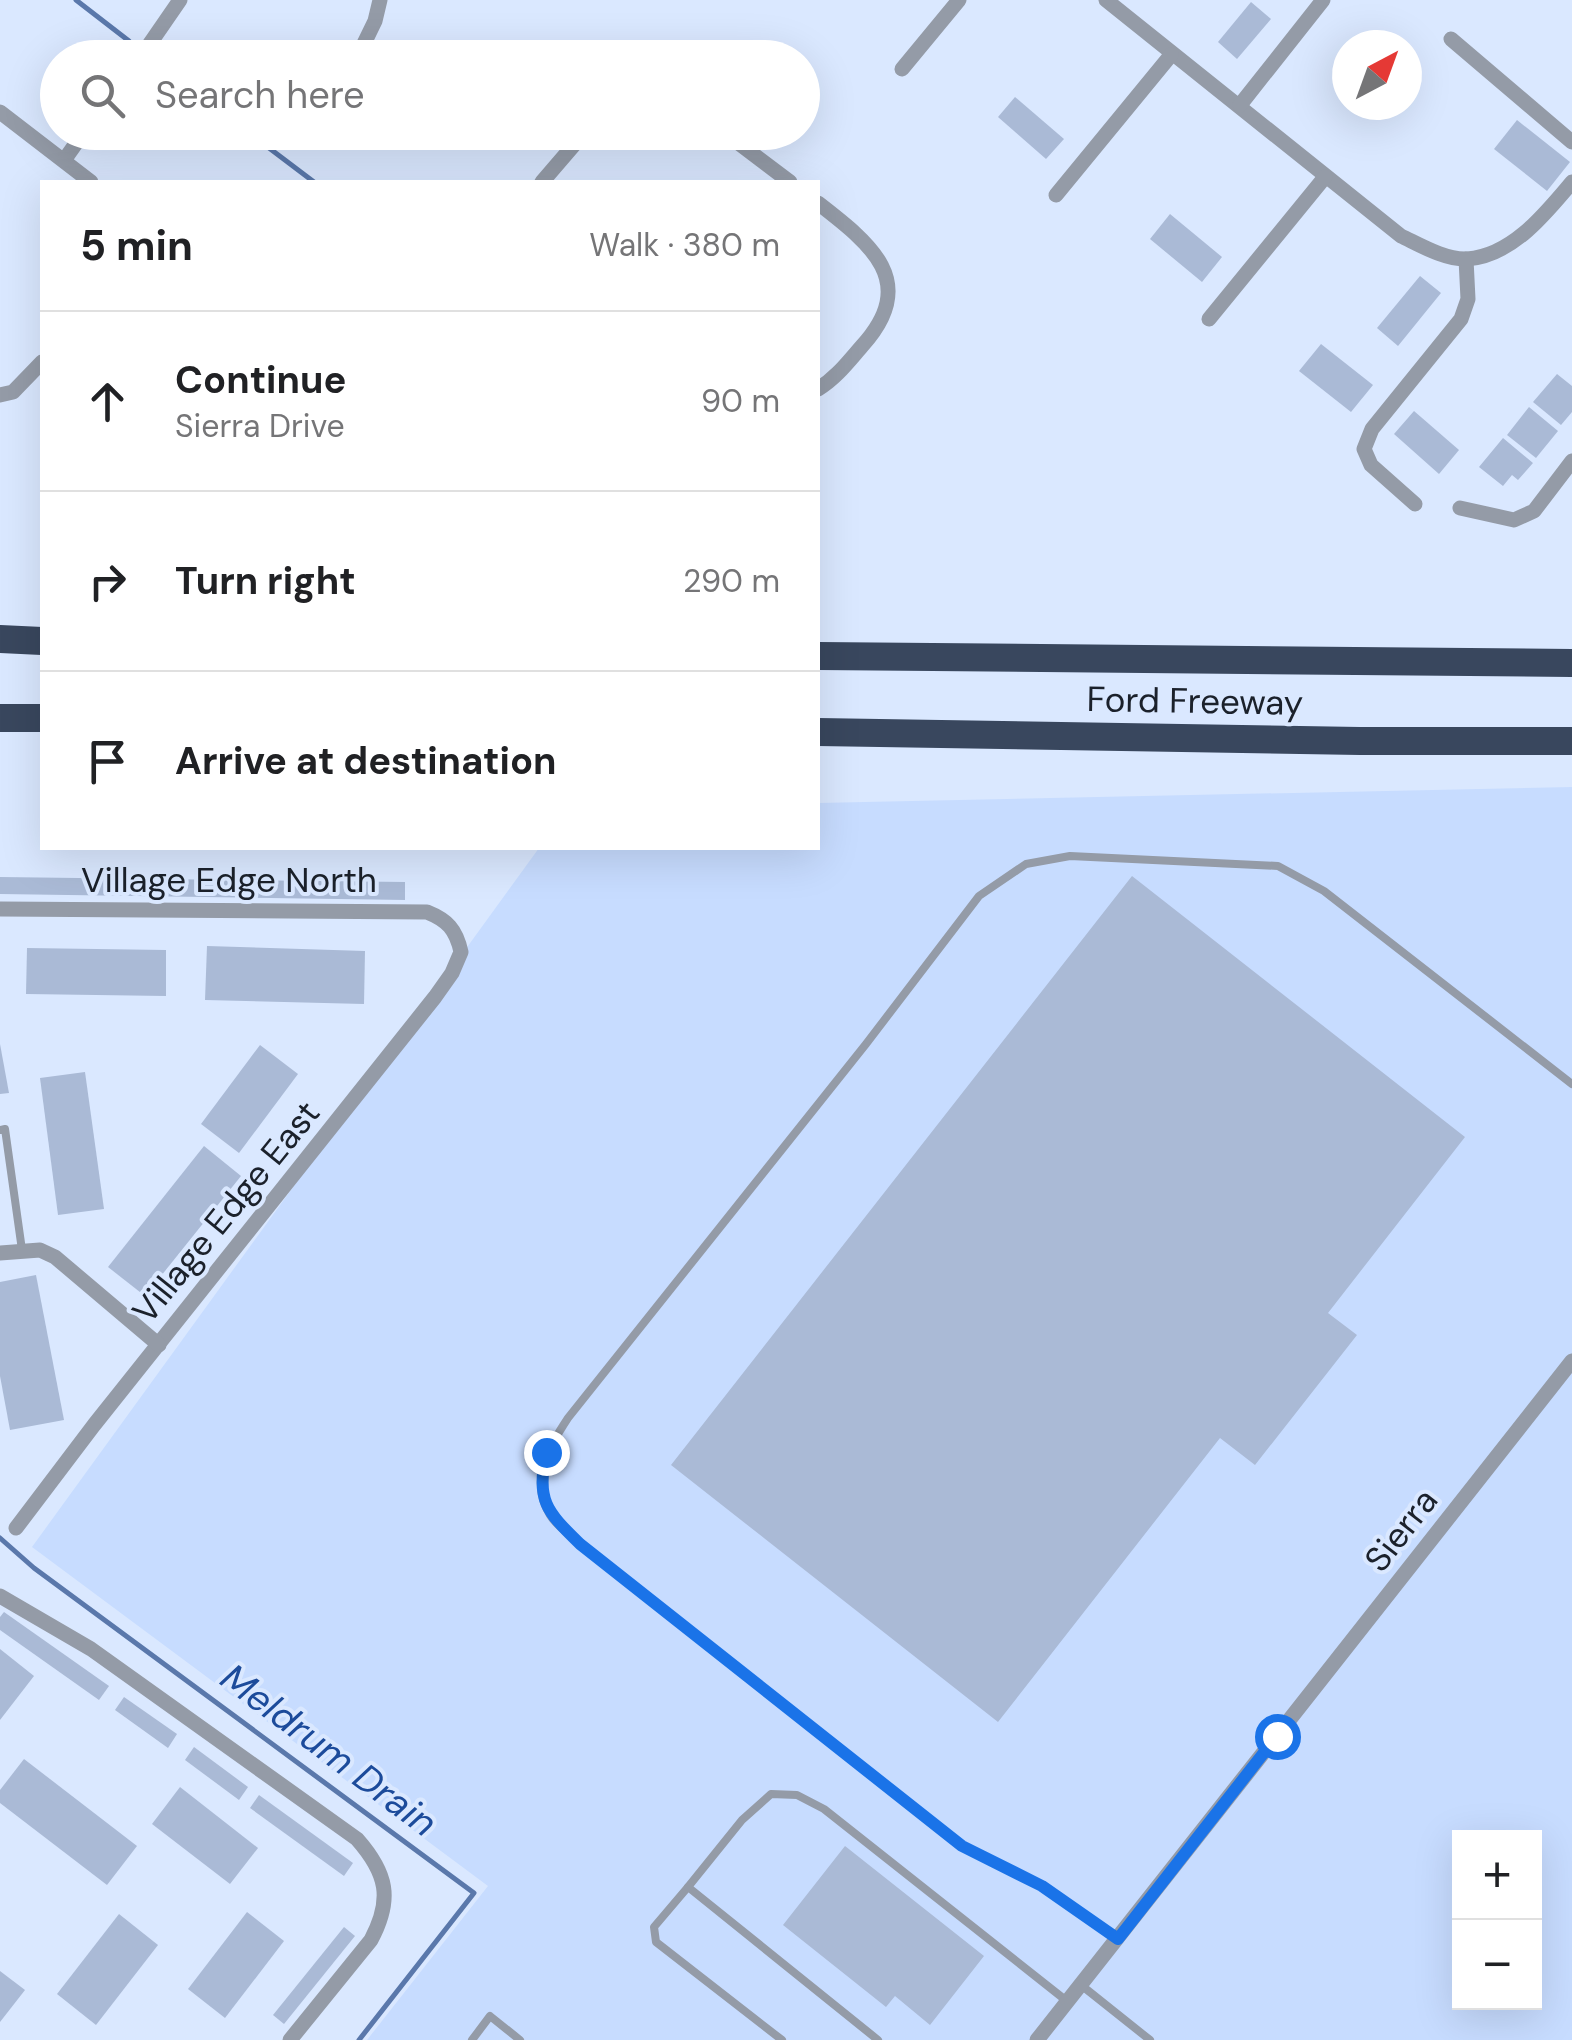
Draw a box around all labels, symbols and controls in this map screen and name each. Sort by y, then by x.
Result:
north arrow [1332,30,1422,120]
search box [40,40,820,150]
icon: search [75,68,130,123]
text: Search here [155,70,365,120]
text: 5 min [80,218,193,273]
text: Walk · 380 m [589,224,780,266]
text: Continue [175,355,346,405]
icon: ahead [80,374,135,429]
text: 90 m [701,380,780,422]
text: Sierra Drive [175,405,345,447]
icon: right [80,554,135,609]
text: Turn right [175,556,356,606]
text: 290 m [683,560,780,602]
street label: Ford Freeway [1086,676,1304,726]
icon: arrive [80,734,135,789]
text: Arrive at destination [175,736,557,786]
street label: Village Edge North [81,857,377,903]
street label: Village Edge East [122,1091,330,1333]
route end [524,1430,570,1476]
street label: Sierra [1354,1479,1448,1581]
water label: Meldrum Drain [211,1652,447,1848]
route start [1255,1714,1301,1760]
map controls [1452,1830,1542,2010]
button: + [1452,1830,1542,1920]
button: − [1452,1920,1542,2010]

